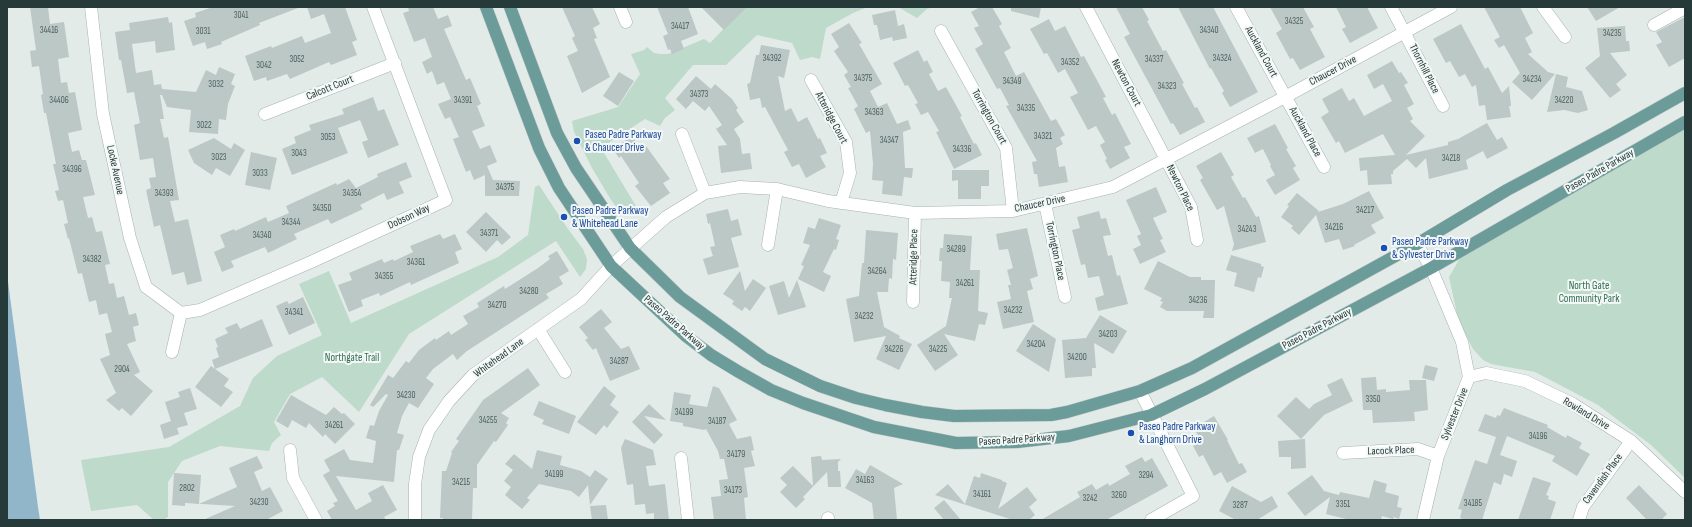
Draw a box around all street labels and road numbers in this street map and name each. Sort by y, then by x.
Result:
street label: Auckland Court [1242,24,1280,80]
street label: Thornhill Place [1406,42,1442,96]
street label: Chaucer Drive [1307,53,1359,89]
street label: Newton Court [1108,57,1144,109]
street label: Calcott Court [304,73,356,103]
street label: Torrington Court [968,87,1010,147]
street label: Atteridge Court [812,90,850,146]
street label: Auckland Place [1286,105,1324,159]
street label: Locke Avenue [103,144,127,196]
street label: Paseo Padre Parkway [1564,146,1636,196]
street label: Newton Place [1163,163,1197,213]
street label: Chaucer Drive [1013,192,1067,216]
street label: Dobson Way [386,202,432,232]
street label: Torrington Place [1042,220,1068,282]
street label: Atteridge Place [907,229,921,285]
street label: Paseo Padre Parkway [641,293,707,353]
street label: Paseo Padre Parkway [1280,305,1354,353]
street label: Whitehead Lane [471,335,527,381]
street label: Sylvester Drive [1439,386,1471,442]
street label: Rowland Drive [1560,395,1612,433]
street label: Paseo Padre Parkway [978,431,1056,449]
street label: Lacock Place [1367,444,1415,458]
street label: Cavendish Place [1580,451,1626,507]

